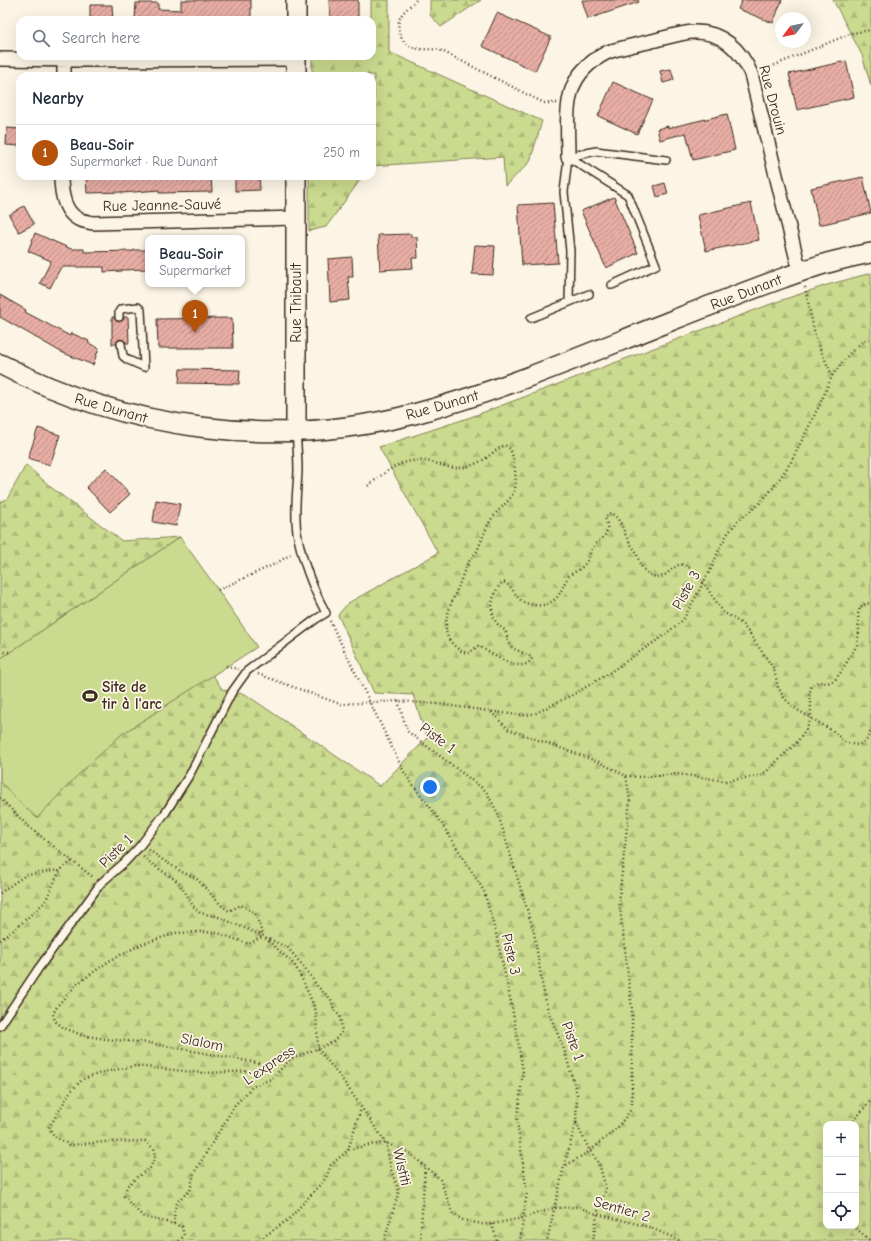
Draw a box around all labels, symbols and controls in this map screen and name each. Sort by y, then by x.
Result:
north arrow [775,12,811,48]
search box [16,16,376,60]
icon: search [30,27,52,49]
text: Search here [62,29,140,47]
street label: Rue Drouin [755,63,791,137]
text: Nearby [32,89,83,108]
text: Beau-Soir [70,136,134,154]
text: 1 [42,145,48,160]
text: 250 m [323,145,360,160]
text: Supermarket · Rue Dunant [70,154,217,169]
street label: Rue Jeanne-Sauvé [103,195,222,215]
popup [145,235,245,287]
text: Beau-Soir [159,245,223,263]
text: Supermarket [159,263,231,278]
street label: Rue Thibault [287,263,305,343]
street label: Rue Dunant [708,270,785,314]
pin: 1 [182,300,208,333]
street label: Rue Dunant [404,386,481,424]
street label: Rue Dunant [73,389,150,427]
street label: Piste 3 [668,567,704,613]
place label: Site de tir à l'arc [101,678,162,713]
sports icon: Site de tir à l'arc [81,687,99,705]
street label: Piste 1 [416,719,460,757]
your location [420,777,440,797]
street label: Piste 1 [95,830,137,872]
street label: Piste 3 [498,932,524,976]
street label: Piste 1 [558,1019,588,1063]
street label: Slalom [179,1029,225,1055]
street label: L'express [240,1041,298,1089]
map controls [823,1121,859,1229]
button: + [823,1121,859,1157]
street label: Wistiti [389,1146,415,1188]
button: − [823,1157,859,1193]
street label: Sentier 2 [592,1192,652,1226]
button: locate [823,1193,859,1229]

